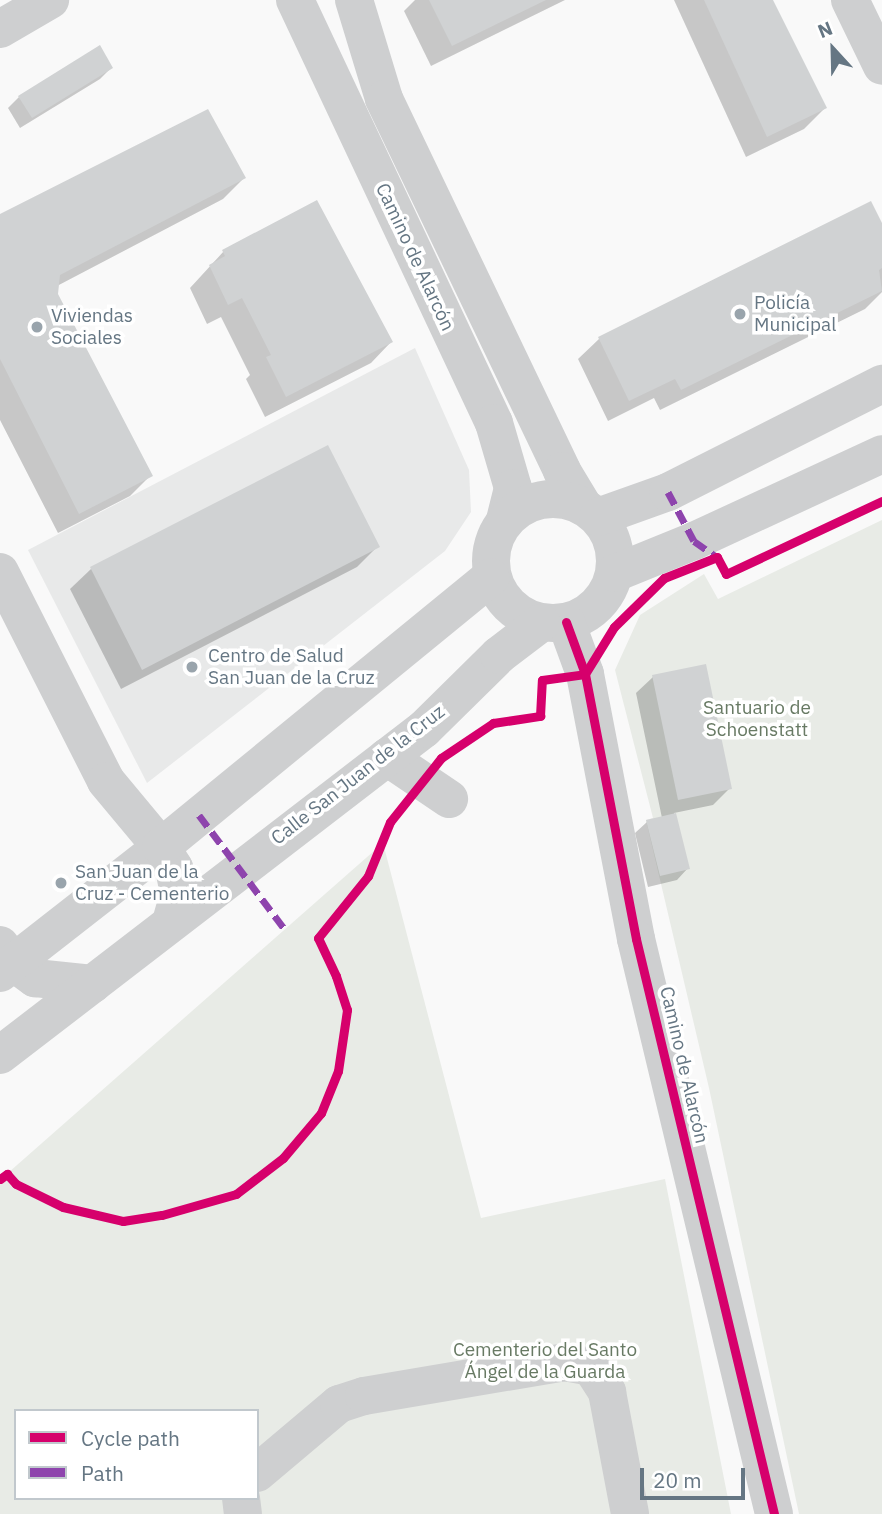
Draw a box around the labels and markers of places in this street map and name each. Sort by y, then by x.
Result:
place label: Policía Municipal [754,292,836,336]
place label: Viviendas Sociales [51,305,133,349]
marker: Policía Municipal [732,306,748,322]
marker: Viviendas Sociales [29,319,45,335]
place label: Centro de Salud San Juan de la Cruz [208,645,374,689]
marker: Centro de Salud San Juan de la Cruz [182,657,202,677]
place label: San Juan de la Cruz - Cementerio [75,861,229,905]
marker: San Juan de la Cruz - Cementerio [53,875,69,891]

